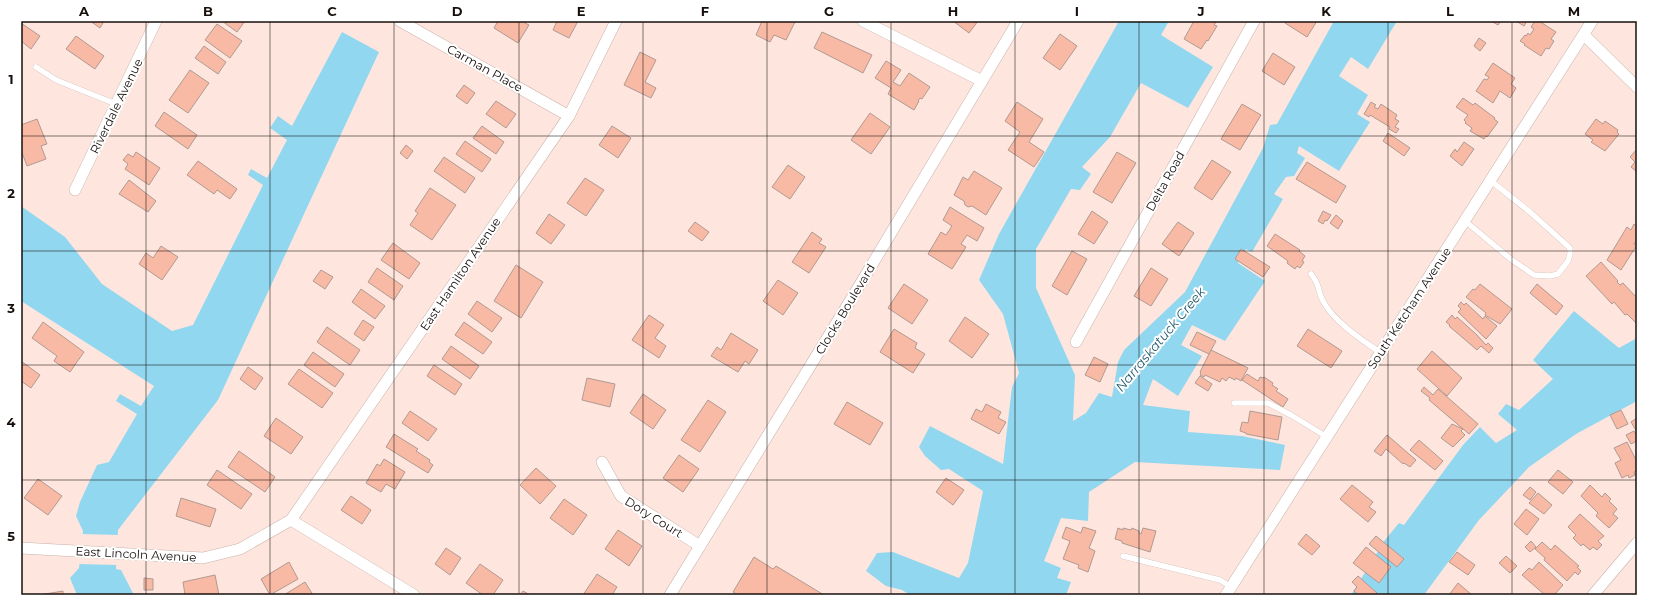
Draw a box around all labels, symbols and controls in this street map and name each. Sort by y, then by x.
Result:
text: A [78,3,90,19]
text: B [203,3,213,19]
text: C [327,3,337,19]
text: D [452,3,463,19]
text: E [577,3,586,19]
text: F [701,3,709,19]
text: G [824,3,834,19]
text: H [948,3,958,19]
text: I [1075,3,1079,19]
text: J [1196,3,1205,19]
text: K [1321,3,1331,19]
text: L [1446,3,1454,19]
text: M [1568,3,1580,19]
street label: Carman Place [445,41,525,95]
street label: Riverdale Avenue [86,56,146,156]
text: 1 [8,71,14,87]
street label: Delta Road [1142,148,1188,214]
text: 2 [7,185,15,201]
street label: East Hamilton Avenue [416,214,504,334]
street label: South Ketcham Avenue [1364,244,1454,372]
street label: Clocks Boulevard [812,261,878,357]
water label: Narraskatuck Creek [1112,283,1209,394]
text: 3 [6,300,15,316]
text: 4 [7,414,16,430]
street label: Dory Court [622,493,686,541]
text: 5 [7,528,15,544]
street label: East Lincoln Avenue [75,543,197,565]

